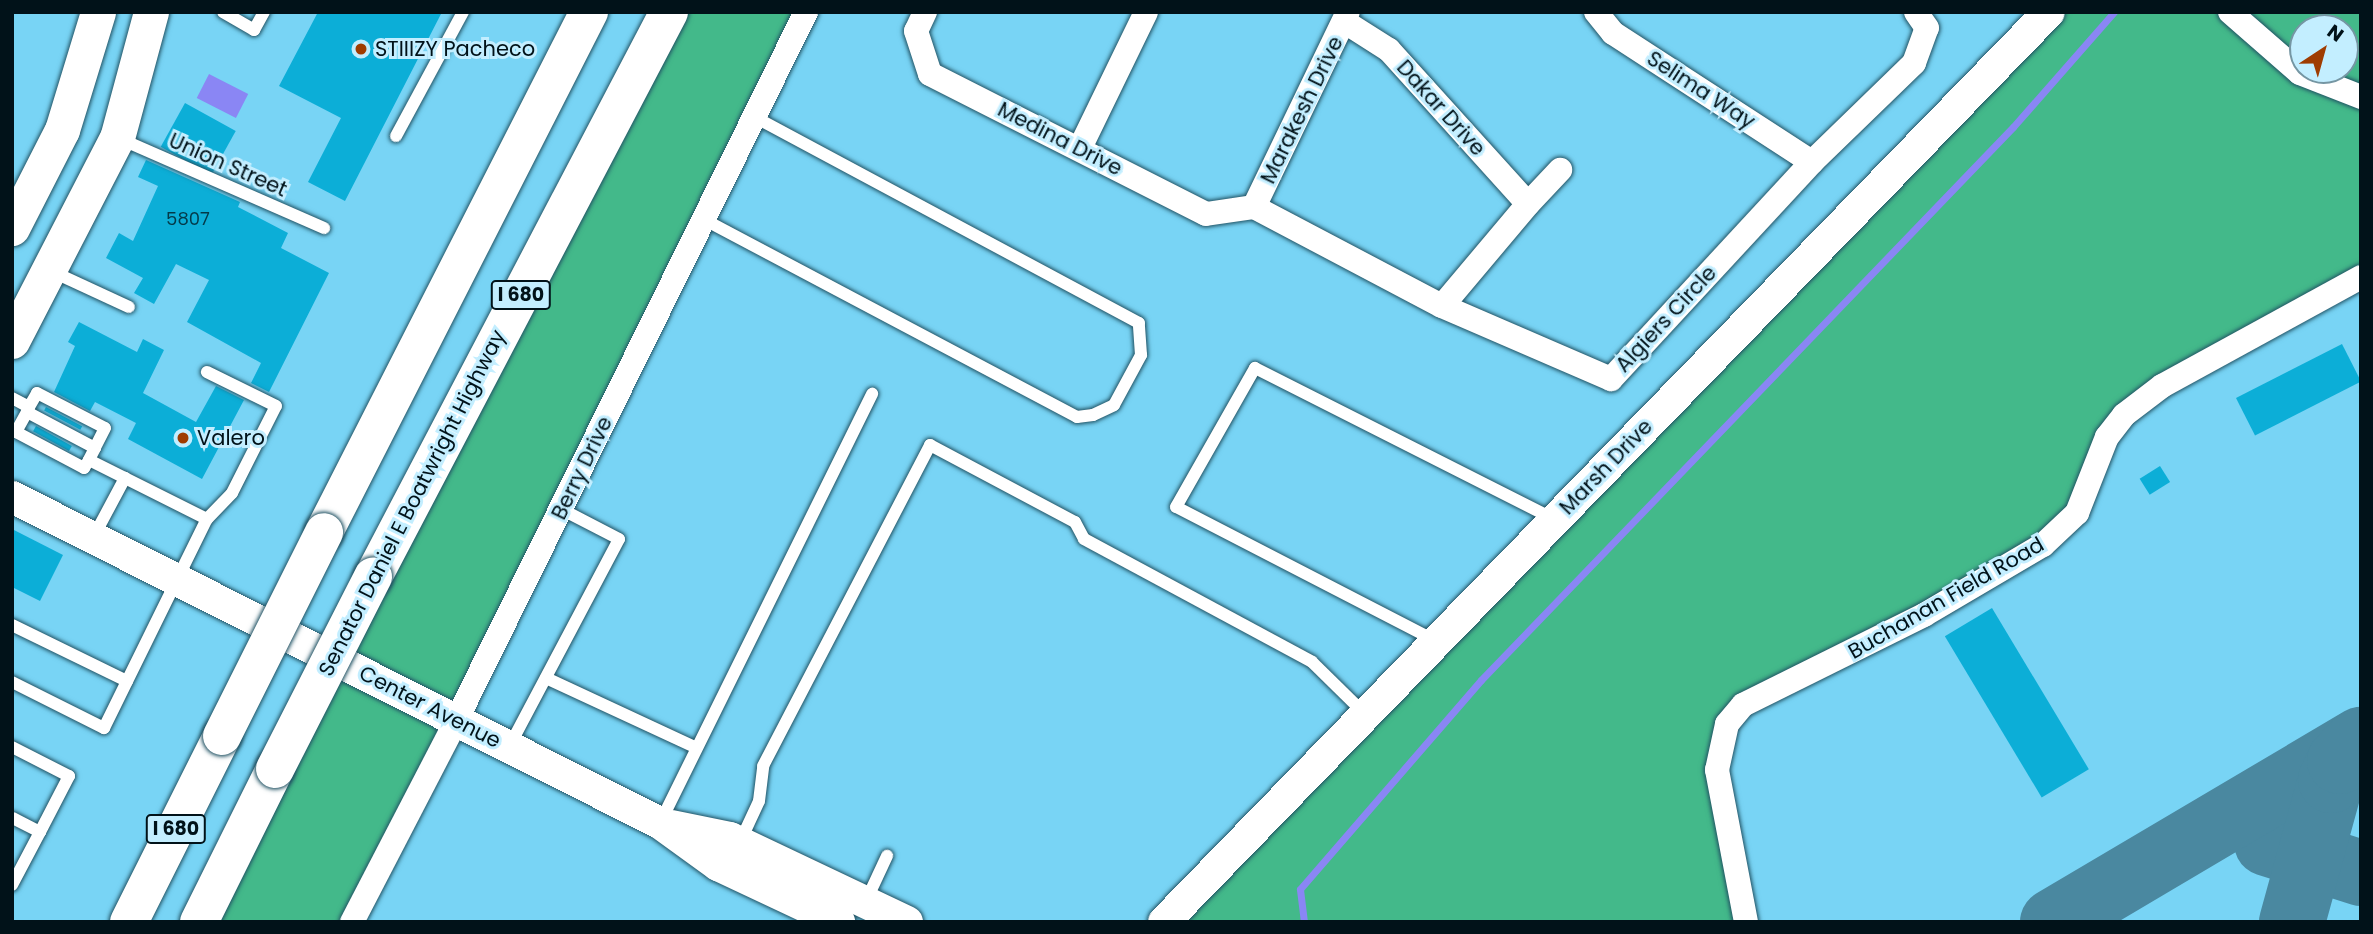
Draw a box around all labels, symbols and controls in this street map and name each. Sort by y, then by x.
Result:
north arrow [2289,14,2359,84]
text: N [2322,18,2349,48]
street label: Marakesh Drive [1255,32,1349,188]
place label: STIIIZY Pacheco [375,36,535,62]
marker: STIIIZY Pacheco [353,41,369,57]
street label: Selima Way [1642,46,1760,134]
street label: Dakar Drive [1391,55,1491,161]
street label: Medina Drive [994,97,1126,181]
street label: Union Street [165,128,291,202]
house number: 5807 [166,208,210,230]
street label: Algiers Circle [1610,261,1722,377]
road number: I 680 [490,280,552,310]
street label: Senator Daniel E Boatwright Highway [313,326,511,680]
street label: Berry Drive [546,412,618,524]
street label: Marsh Drive [1554,414,1658,520]
place label: Valero [197,425,265,451]
marker: Valero [175,430,191,446]
street label: Buchanan Field Road [1844,532,2048,664]
street label: Center Avenue [355,660,505,754]
road number: I 680 [144,814,208,844]

